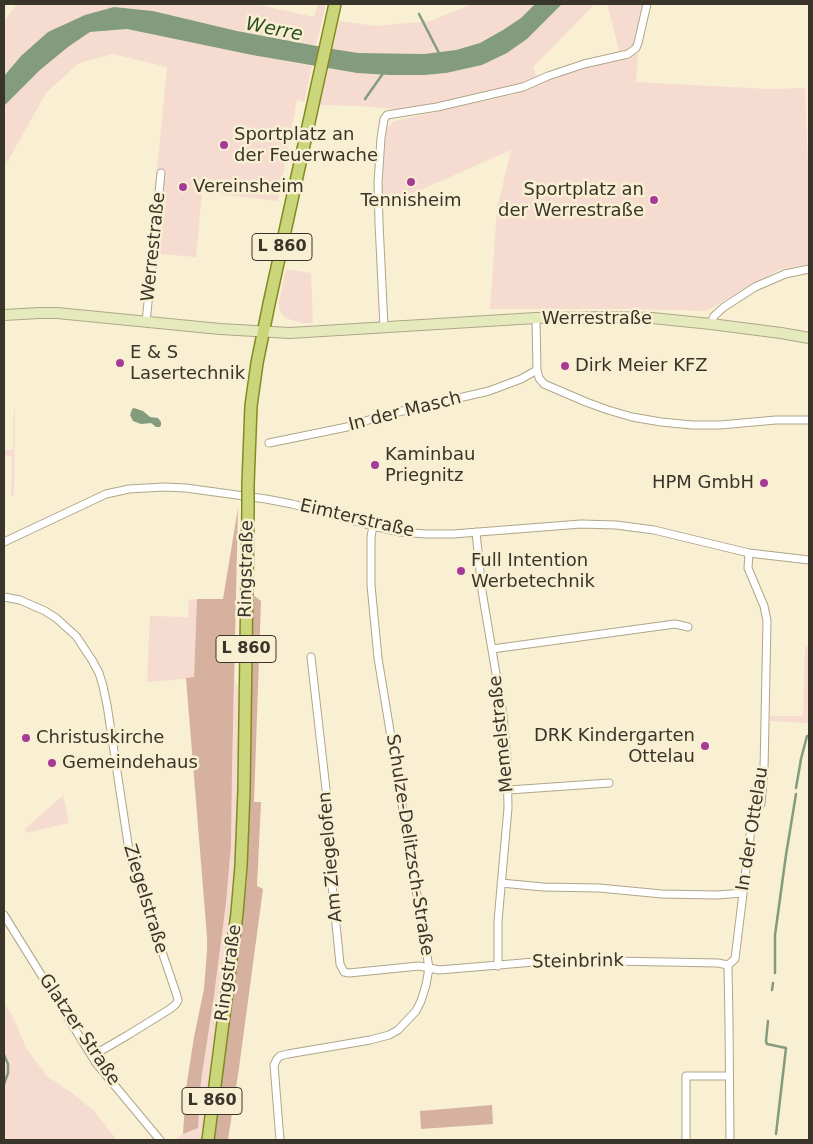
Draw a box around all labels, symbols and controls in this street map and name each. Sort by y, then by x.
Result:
water label: Werre [243,13,305,47]
place label: Sportplatz an der Feuerwache [234,124,378,166]
marker: Sportplatz an der Feuerwache [218,139,230,151]
place label: Vereinsheim [193,176,304,198]
marker: Tennisheim [405,176,417,188]
place label: Sportplatz an der Werrestraße [498,179,644,222]
marker: Vereinsheim [177,181,189,193]
place label: Tennisheim [360,190,462,212]
street label: Werrestraße [137,191,171,303]
marker: Sportplatz an der Werrestraße [648,194,660,206]
road number: L 860 [252,233,312,260]
street label: Werrestraße [542,308,652,330]
place label: E & S Lasertechnik [130,342,245,384]
place label: Dirk Meier KFZ [575,355,708,377]
marker: E & S Lasertechnik [114,357,126,369]
marker: Dirk Meier KFZ [559,360,571,372]
street label: In der Masch [346,388,464,436]
place label: Kaminbau Priegnitz [385,444,475,486]
marker: Kaminbau Priegnitz [369,459,381,471]
place label: HPM GmbH [652,472,754,494]
marker: HPM GmbH [758,477,770,489]
street label: Eimterstraße [298,495,416,543]
street label: Ringstraße [235,520,259,618]
place label: Full Intention Werbetechnik [471,550,595,592]
marker: Full Intention Werbetechnik [455,565,467,577]
road number: L 860 [216,636,276,662]
street label: Memelstraße [485,674,519,794]
place label: DRK Kindergarten Ottelau [534,725,695,768]
place label: Christuskirche [36,727,164,749]
marker: Christuskirche [20,732,32,744]
street label: Schulze-Delitzsch-Straße [381,733,437,957]
marker: DRK Kindergarten Ottelau [699,740,711,752]
place label: Gemeindehaus [62,752,198,774]
marker: Gemeindehaus [46,757,58,769]
street label: In der Ottelau [733,766,773,892]
street label: Am Ziegelofen [315,791,347,923]
street label: Ziegelstraße [118,842,172,956]
street label: Ringstraße [212,923,246,1023]
street label: Steinbrink [532,950,624,974]
street label: Glatzer Straße [34,970,124,1090]
road number: L 860 [182,1088,242,1114]

